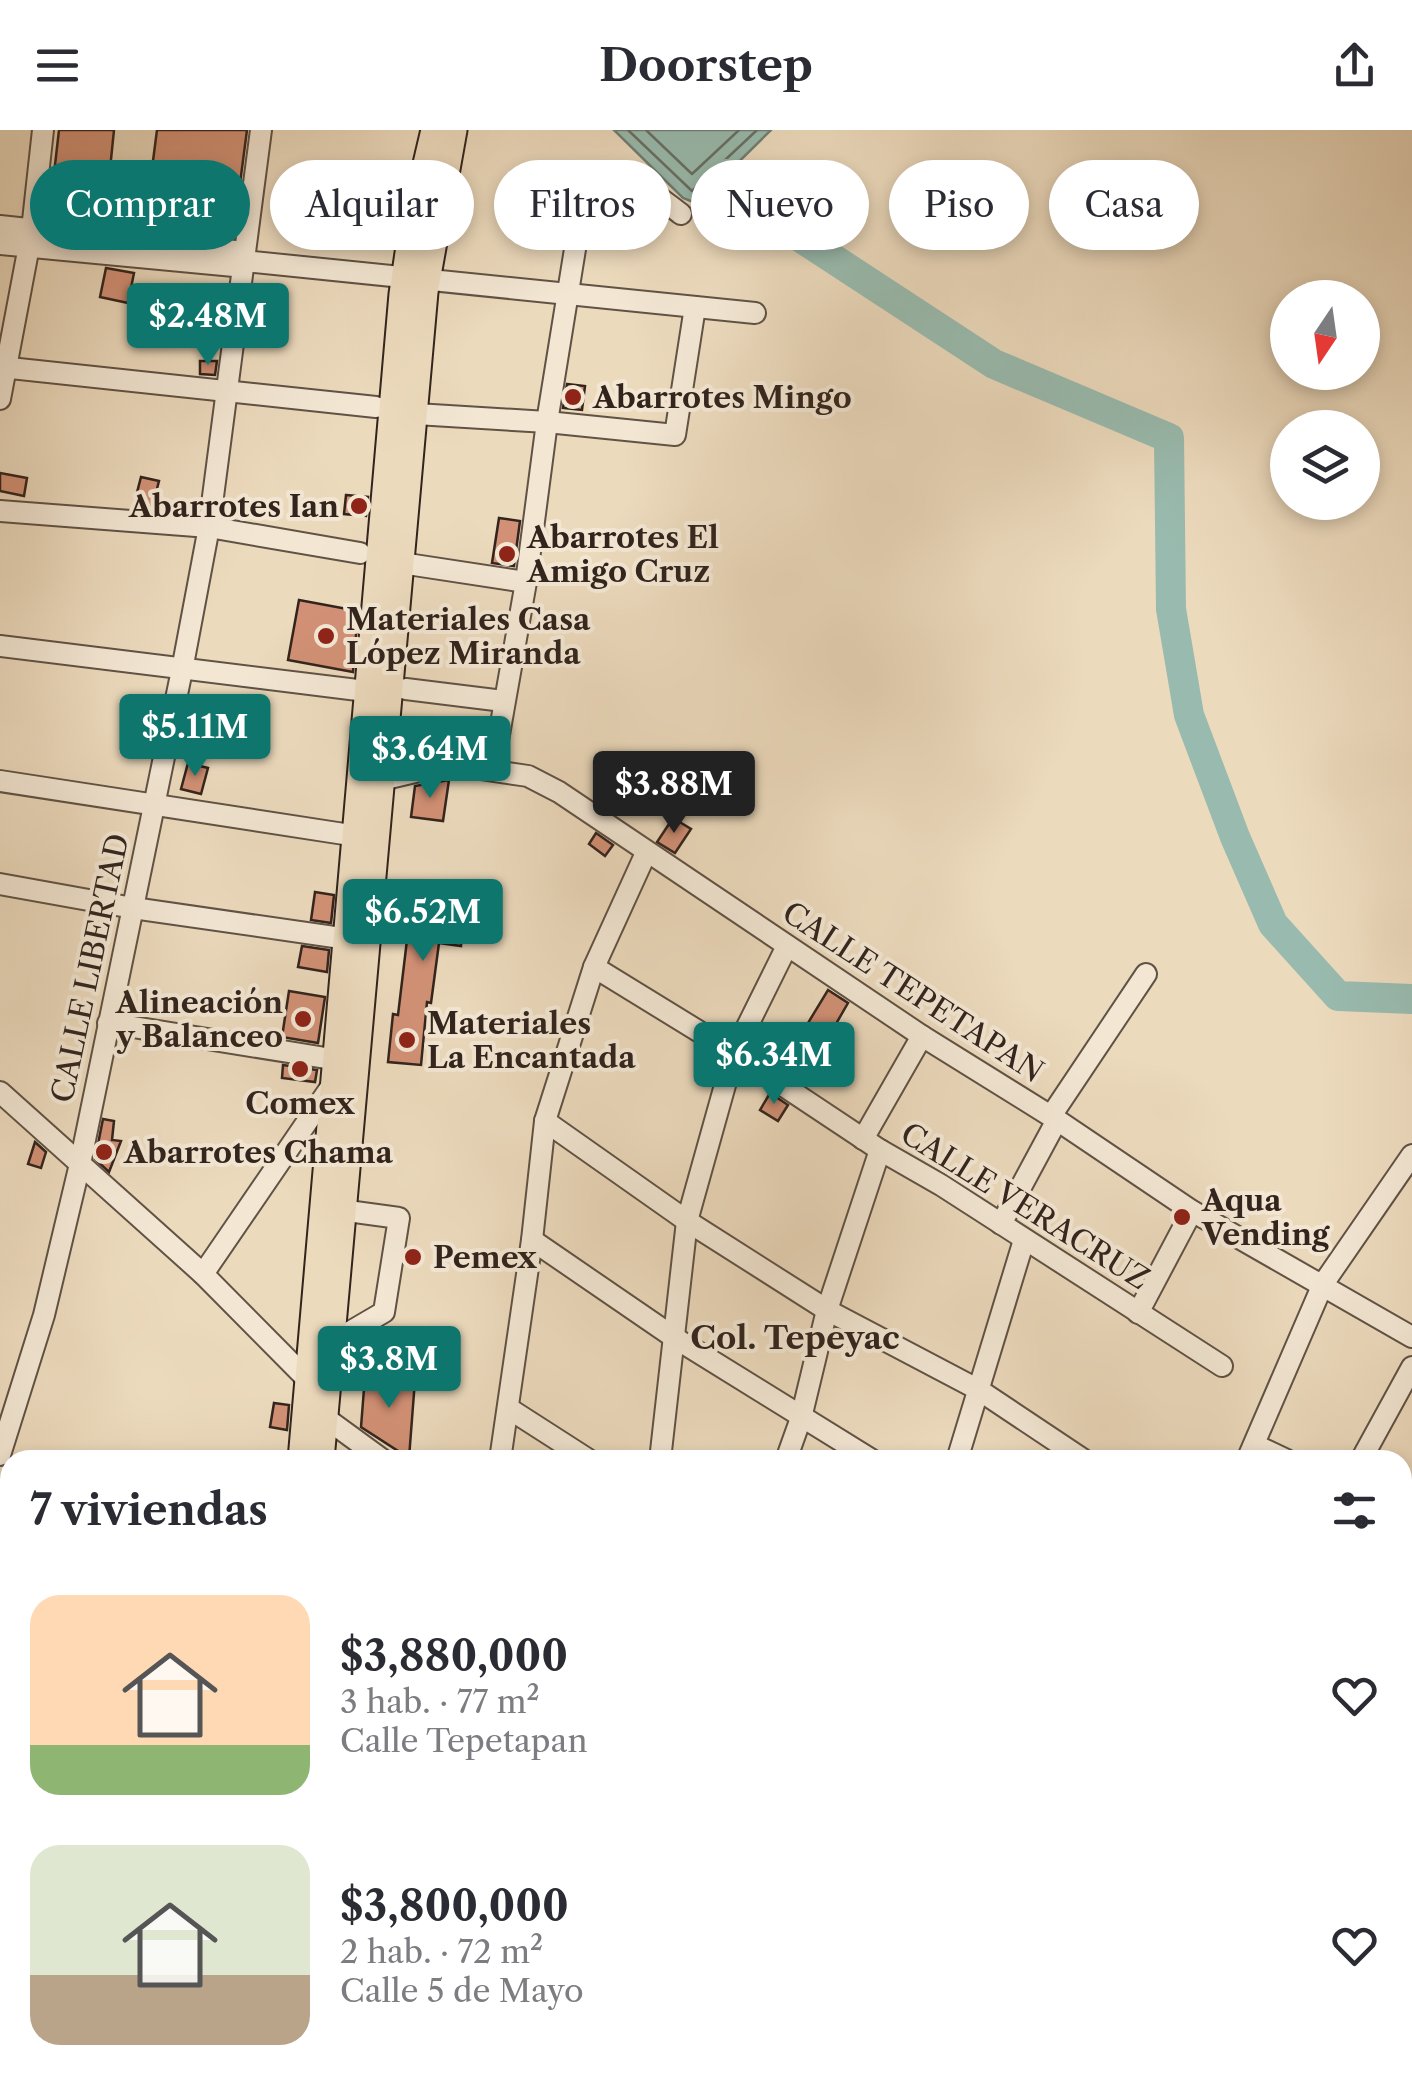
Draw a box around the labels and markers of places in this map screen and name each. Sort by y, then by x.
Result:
pin: $2.48M [127,283,289,368]
place label: Abarrotes Mingo [592,379,852,416]
marker: Abarrotes Mingo [562,386,584,408]
place label: Abarrotes Ian [128,488,339,525]
marker: Abarrotes Ian [348,495,370,517]
place label: Abarrotes El Amigo Cruz [526,519,719,590]
marker: Abarrotes El Amigo Cruz [496,543,518,565]
place label: Materiales Casa López Miranda [346,601,591,672]
marker: Materiales Casa López Miranda [315,625,337,647]
pin: $5.11M [114,694,276,779]
pin: $3.64M [349,716,511,801]
pin: $3.88M [593,751,755,836]
pin: $6.52M [342,879,504,964]
place label: Alineación y Balanceo [115,984,283,1055]
place label: Materiales La Encantada [427,1005,636,1076]
marker: Alineación y Balanceo [292,1008,314,1030]
pin: $6.34M [693,1022,855,1107]
marker: Materiales La Encantada [396,1029,418,1051]
marker: Comex [289,1058,311,1080]
place label: Comex [245,1085,355,1122]
place label: Abarrotes Chama [123,1134,394,1171]
marker: Abarrotes Chama [93,1141,115,1163]
place label: Aqua Vending [1201,1182,1330,1253]
marker: Aqua Vending [1171,1206,1193,1228]
place label: Pemex [433,1239,537,1276]
marker: Pemex [402,1246,424,1268]
pin: $3.8M [319,1326,459,1411]

